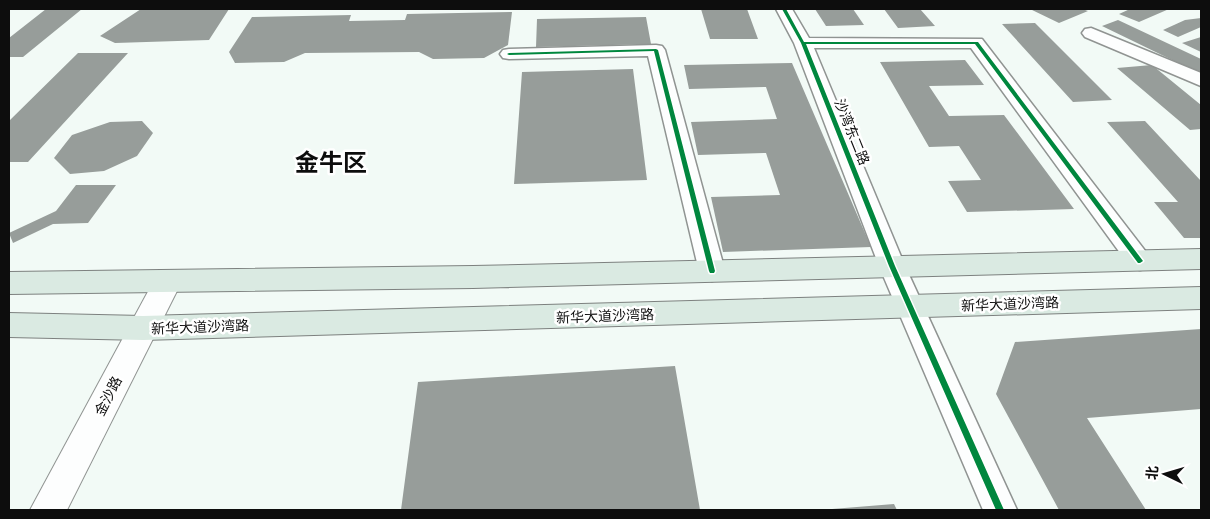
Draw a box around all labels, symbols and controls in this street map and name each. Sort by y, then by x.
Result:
street label: 沙湾东二路 [831,96,873,168]
district label: 金牛区 [295,147,367,178]
street label: 新华大道沙湾路 [961,293,1059,315]
street label: 新华大道沙湾路 [556,305,654,327]
street label: 新华大道沙湾路 [151,316,249,338]
street label: 金沙路 [90,373,126,419]
north arrow [1140,449,1190,499]
text: 北 [1142,465,1162,481]

